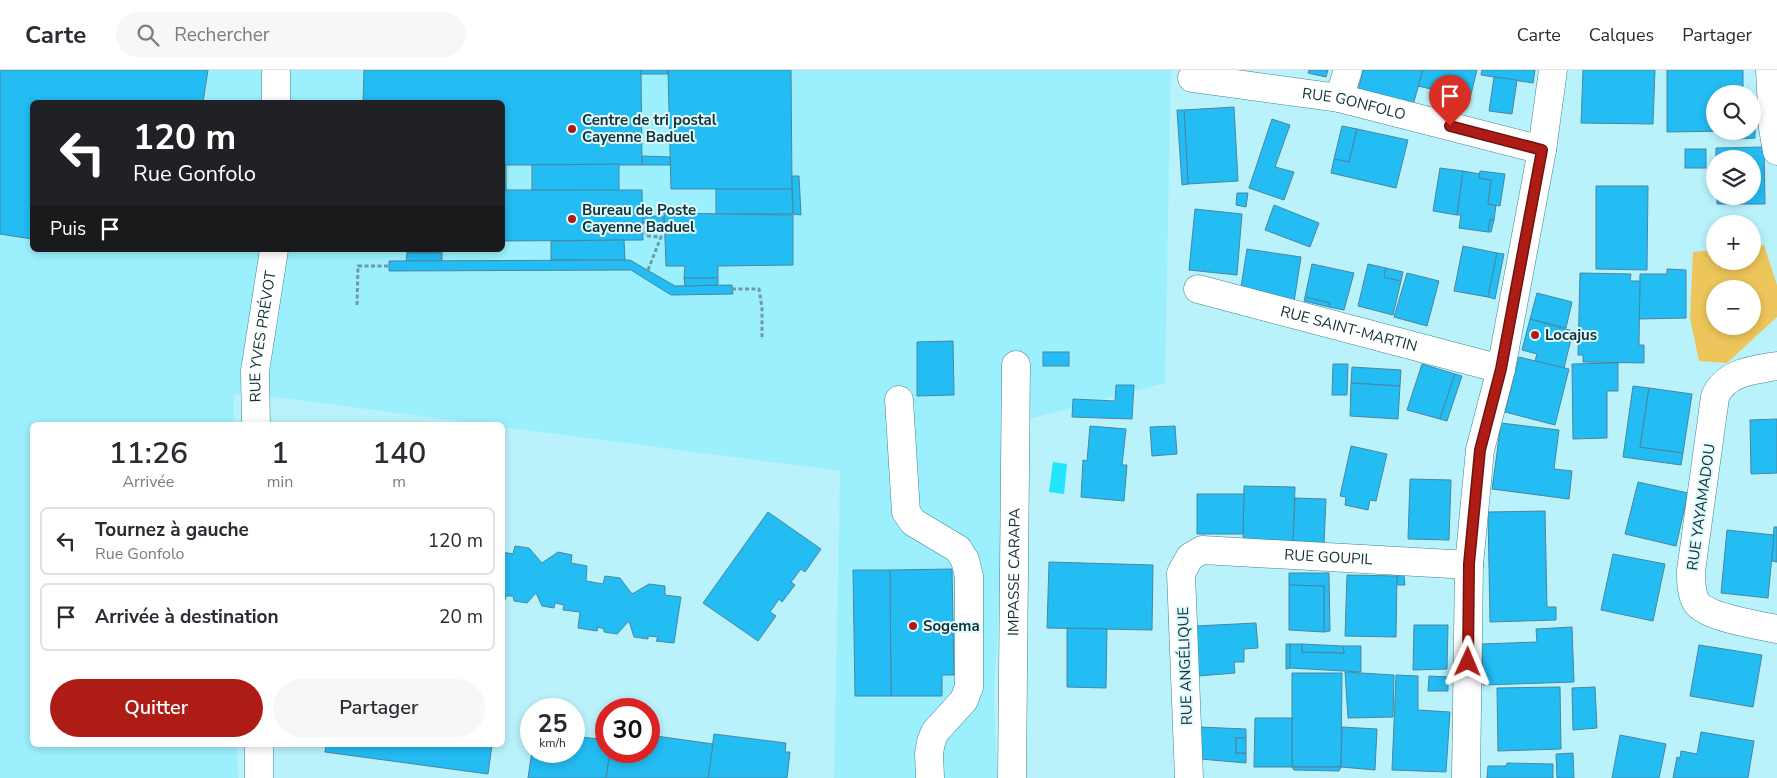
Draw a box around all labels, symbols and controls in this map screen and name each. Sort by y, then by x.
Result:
search box [116,12,466,57]
text: Carte [25,19,86,51]
icon: search [134,21,162,49]
text: Rechercher [174,22,270,48]
text: Carte [1517,23,1561,47]
text: Calques [1589,23,1654,47]
text: Partager [1682,23,1752,47]
pin [1429,75,1471,126]
icon: arrive [1436,82,1464,110]
street label: RUE GONFOLO [1301,83,1408,125]
map controls [1706,85,1761,335]
button: search [1706,85,1761,140]
place label: Centre de tri postal Cayenne Baduel [582,110,717,147]
text: 120 m [133,114,236,161]
icon: left [50,120,115,185]
marker: Centre de tri postal Cayenne Baduel [566,123,578,135]
button: layers [1706,150,1761,205]
text: Rue Gonfolo [133,159,256,189]
place label: Bureau de Poste Cayenne Baduel [582,200,696,237]
marker: Bureau de Poste Cayenne Baduel [566,213,578,225]
icon: arrive [96,215,124,243]
button: + [1706,215,1761,270]
text: Puis [50,216,86,242]
street label: RUE YVES PRÉVOT [245,269,281,403]
button: − [1706,280,1761,335]
street label: RUE SAINT-MARTIN [1278,301,1419,356]
place label: Locajus [1545,325,1597,345]
marker: Locajus [1529,329,1541,341]
text: 11:26 [109,433,188,474]
text: 1 [271,433,289,474]
text: 140 [372,433,426,474]
street label: RUE YAYAMADOU [1682,442,1720,572]
text: Arrivée [122,471,174,493]
text: min [267,471,293,493]
text: m [392,471,406,493]
street label: IMPASSE CARAPA [1003,508,1025,636]
text: Tournez à gauche [95,517,249,543]
icon: left [52,527,80,555]
text: 120 m [428,528,483,554]
text: Rue Gonfolo [95,543,184,565]
street label: RUE GOUPIL [1284,545,1373,570]
icon: arrive [52,603,80,631]
text: Arrivée à destination [95,604,279,630]
text: 20 m [439,604,483,630]
street label: RUE ANGÉLIQUE [1173,606,1197,726]
place label: Sogema [923,616,980,636]
marker: Sogema [907,620,919,632]
position arrow [1441,635,1493,687]
button: Quitter [50,679,263,737]
button: Partager [273,679,485,737]
speed limit sign: 30 [595,698,660,763]
text: 25 [537,707,568,741]
text: km/h [539,735,566,751]

